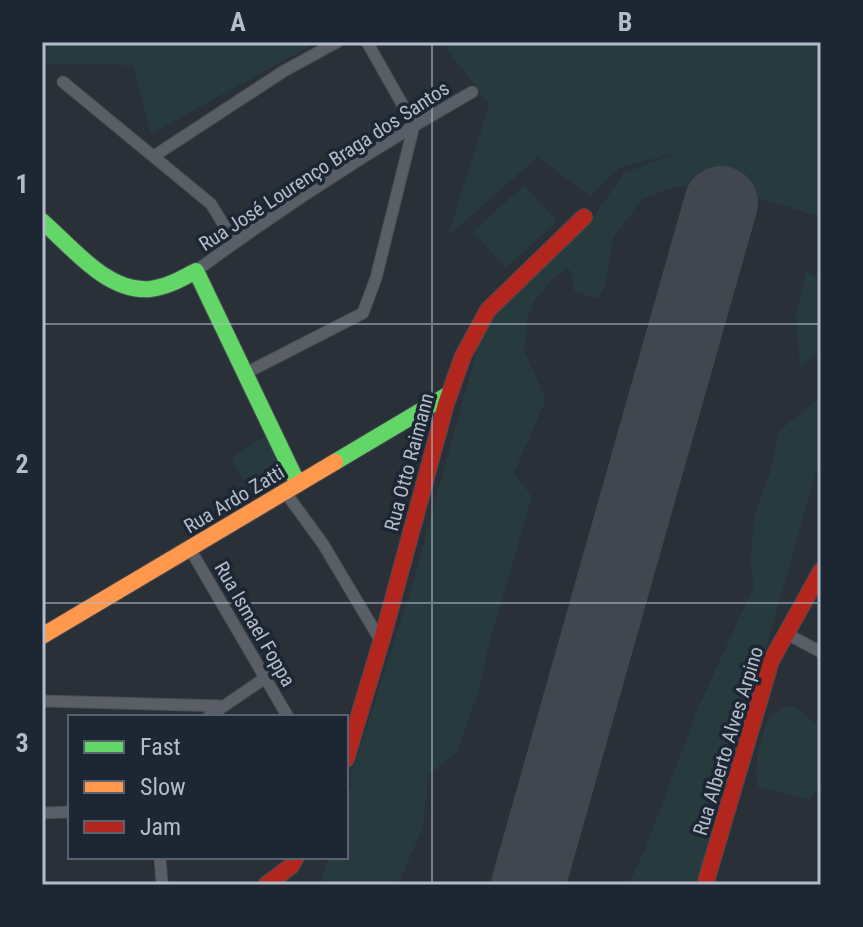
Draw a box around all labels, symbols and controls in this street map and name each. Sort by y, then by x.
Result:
text: A [230,7,246,37]
text: B [618,7,632,37]
street label: Rua José Lourenço Braga dos Santos [194,76,454,256]
text: 1 [15,169,29,199]
street label: Rua Otto Raimann [379,391,439,533]
text: 2 [15,449,29,479]
street label: Rua Ardo Zatti [179,460,289,538]
street label: Rua Ismael Foppa [209,557,301,691]
street label: Rua Alberto Alves Arpino [688,644,768,838]
legend [68,715,348,859]
text: 3 [15,728,29,758]
text: Fast [140,733,181,761]
text: Slow [140,773,186,801]
text: Jam [140,813,181,841]

